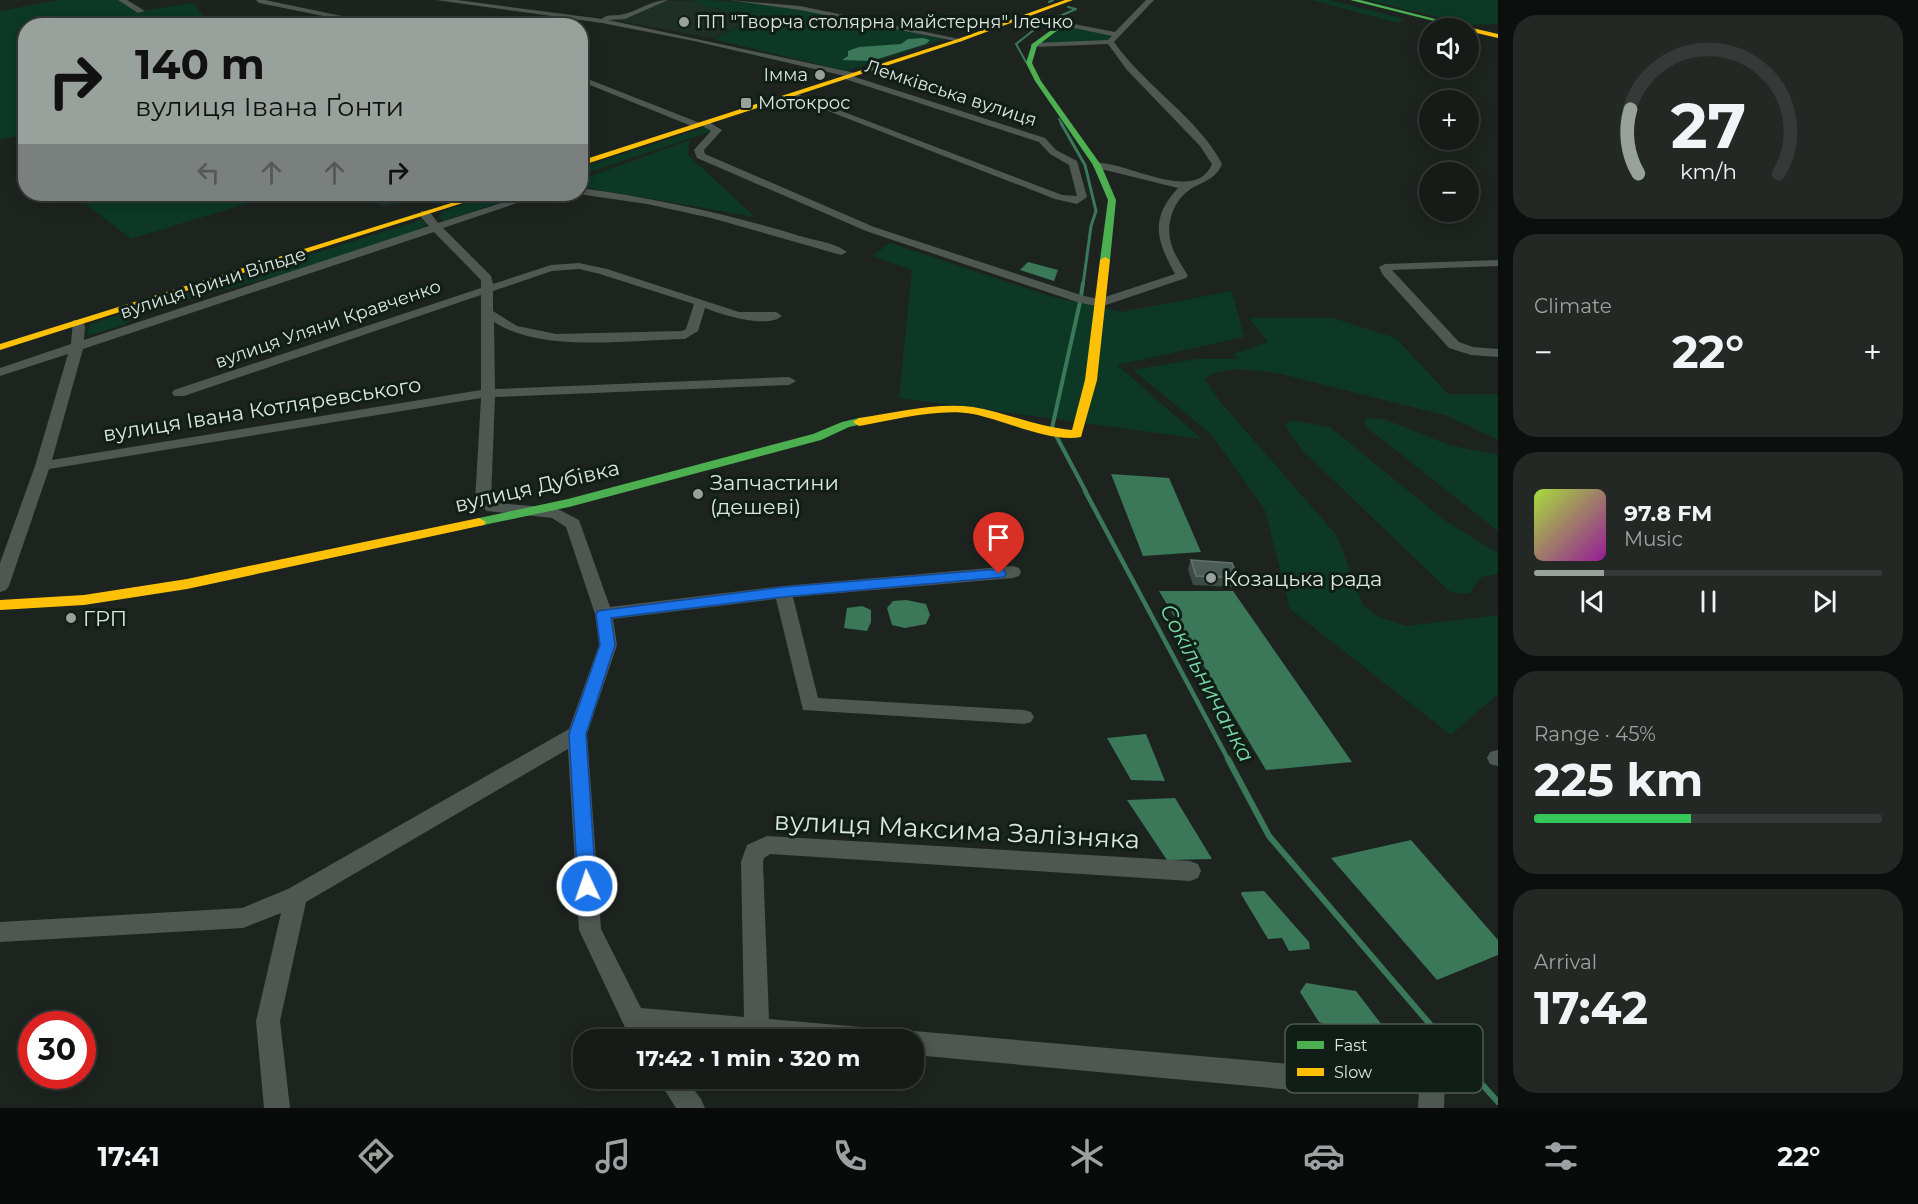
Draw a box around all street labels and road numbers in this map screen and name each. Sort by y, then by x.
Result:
street label: Лемківська вулиця [862,55,1040,131]
street label: вулиця Ірини Вільде [117,243,309,323]
street label: вулиця Уляни Кравченко [212,275,444,373]
street label: вулиця Івана Котляревського [101,371,423,447]
street label: вулиця Дубівка [452,455,622,517]
street label: вулиця Максима Залізняка [773,804,1141,856]

